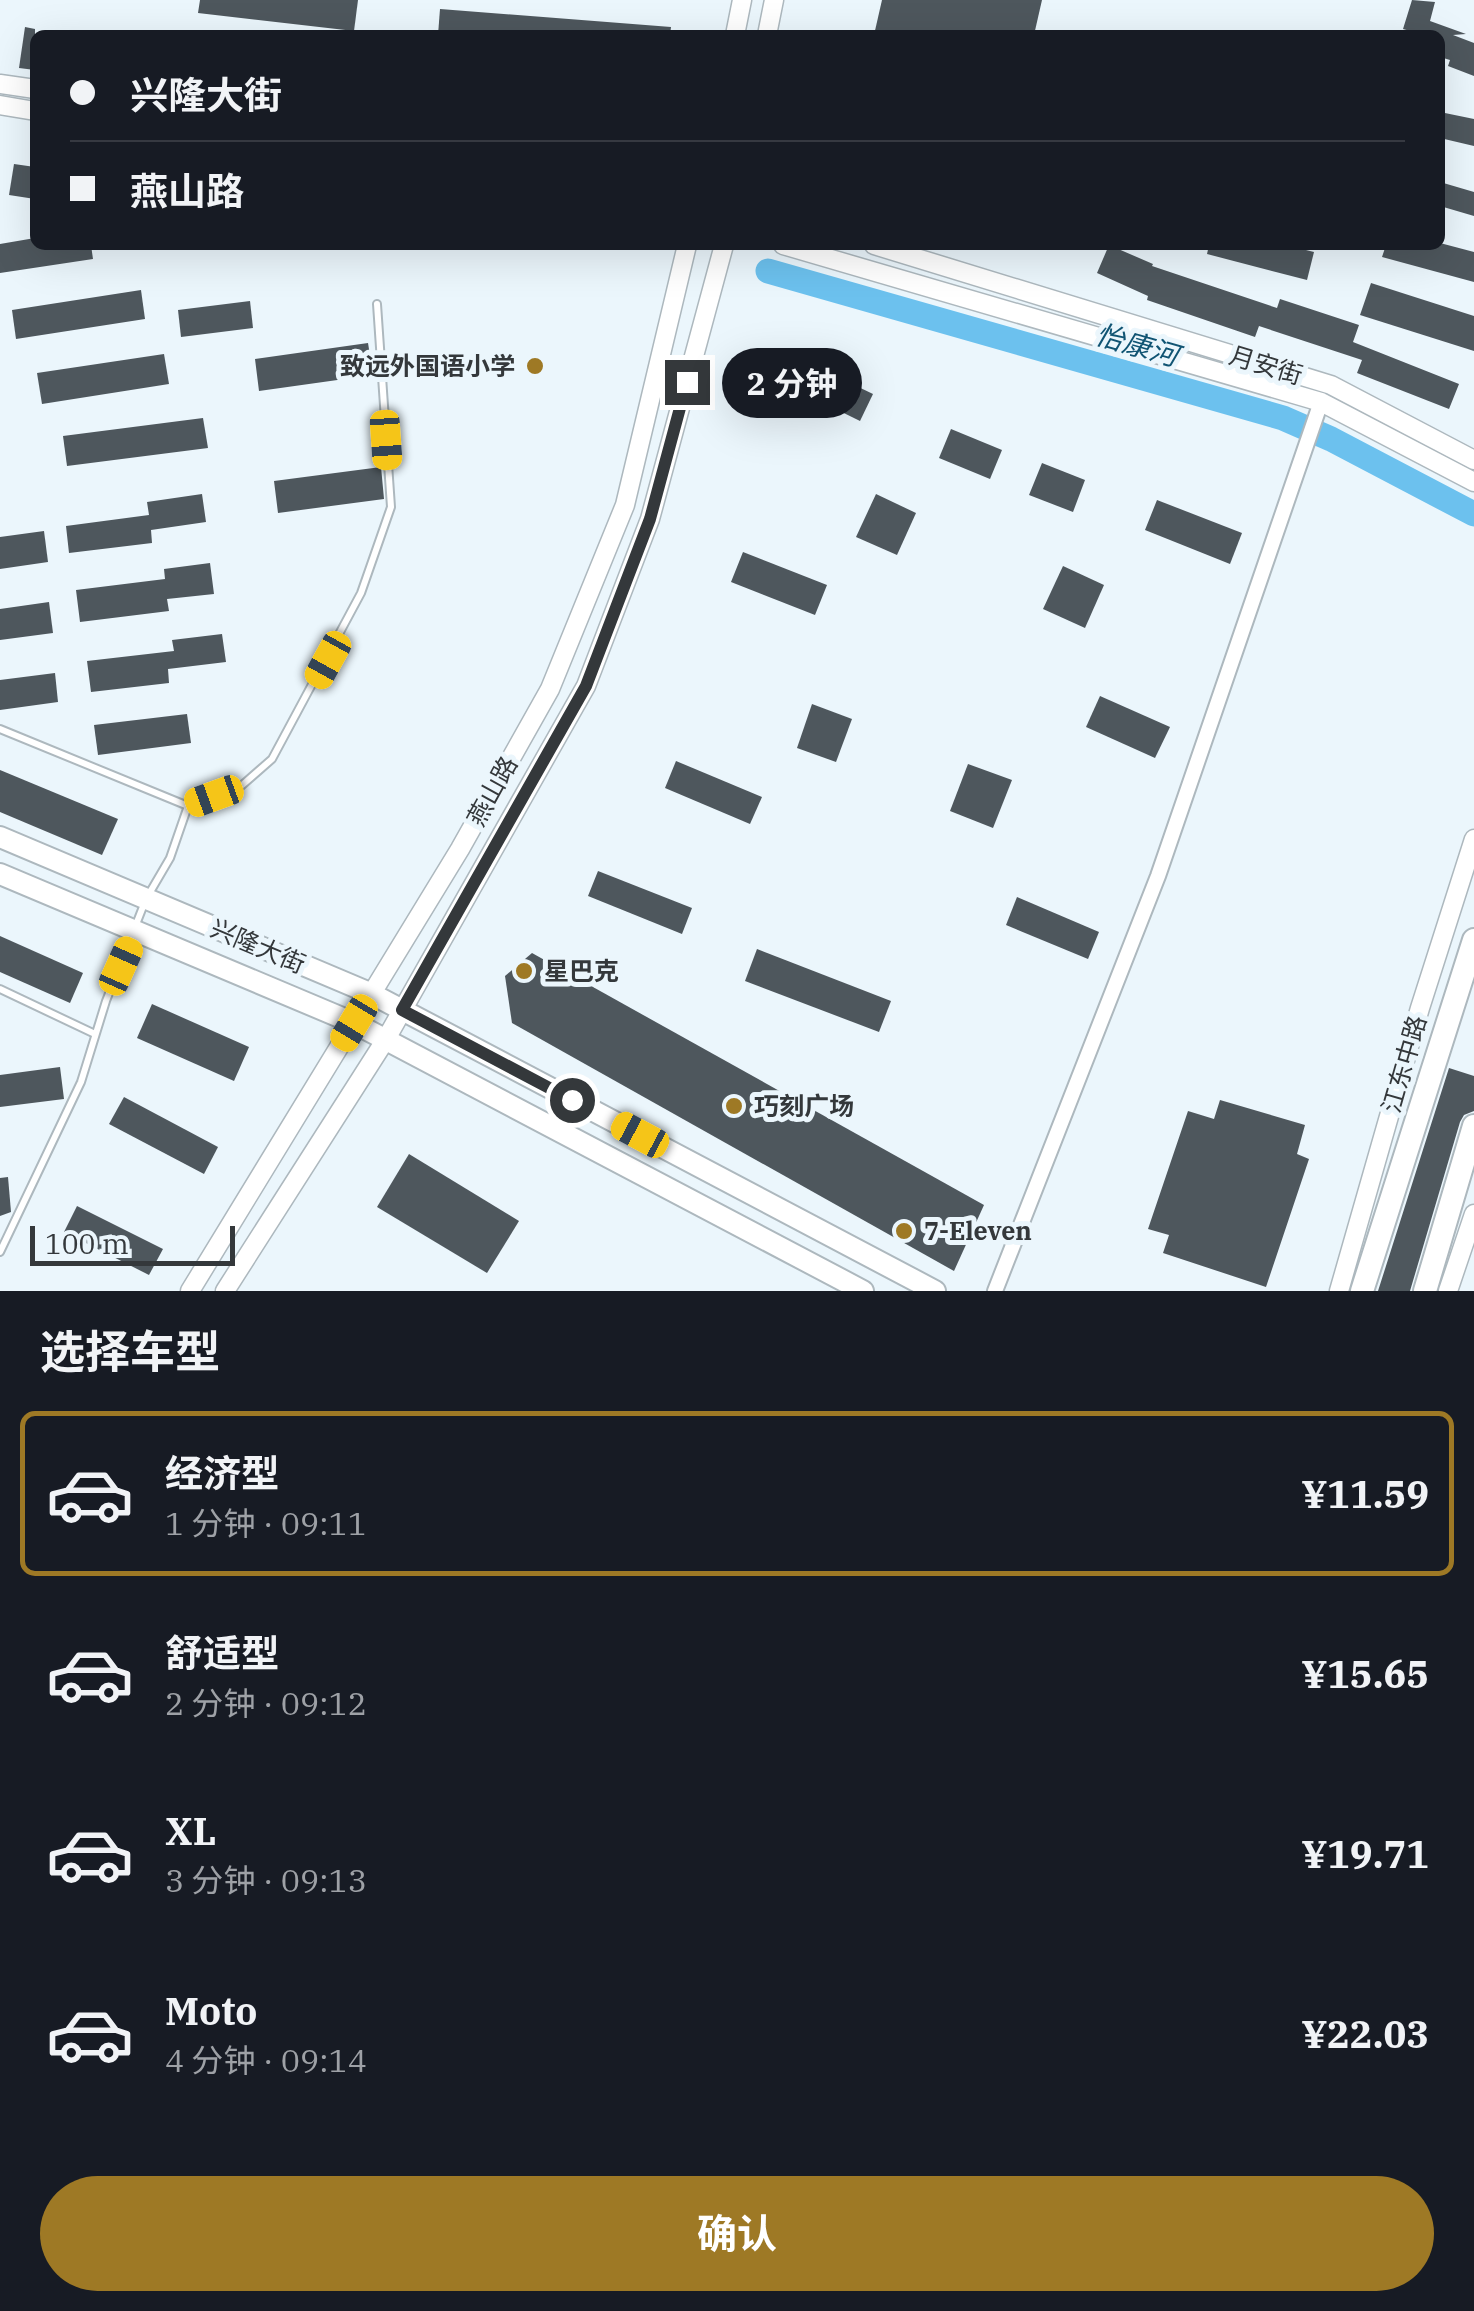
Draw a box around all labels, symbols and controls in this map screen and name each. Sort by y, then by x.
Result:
text: 兴隆大街 [130,70,282,119]
text: 燕山路 [130,166,244,215]
water label: 怡康河 [1092,315,1187,375]
street label: 月安街 [1225,338,1307,391]
callout: 2 分钟 [722,347,862,417]
place label: 致远外国语小学 [340,349,515,382]
marker: 致远外国语小学 [524,355,546,377]
route end [665,360,710,405]
text: 2 分钟 [747,362,837,404]
car [369,409,403,471]
car [300,626,356,694]
street label: 燕山路 [459,750,524,832]
car [181,772,247,820]
street label: 兴隆大街 [206,911,311,980]
car [95,932,147,1000]
place label: 星巴克 [544,954,619,987]
marker: 星巴克 [513,960,535,982]
car [326,990,382,1056]
street label: 江东中路 [1374,1011,1433,1116]
route start [550,1078,595,1123]
place label: 巧刻广场 [754,1089,854,1122]
marker: 巧刻广场 [723,1095,745,1117]
car [606,1108,674,1162]
place label: 7-Eleven [924,1214,1032,1247]
marker: 7-Eleven [893,1220,915,1242]
scale bar [30,1221,235,1266]
text: 100 m [45,1225,129,1262]
text: 选择车型 [40,1322,220,1380]
text: 经济型 [165,1448,279,1497]
icon: car [45,1449,135,1539]
text: ¥11.59 [1301,1469,1429,1518]
text: 1 分钟 · 09:11 [165,1502,367,1544]
text: 舒适型 [165,1628,279,1677]
icon: car [45,1629,135,1719]
text: ¥15.65 [1301,1649,1429,1698]
text: 2 分钟 · 09:12 [165,1682,367,1724]
text: XL [165,1806,216,1855]
icon: car [45,1809,135,1899]
text: ¥19.71 [1301,1829,1429,1878]
text: 3 分钟 · 09:13 [165,1859,367,1901]
text: Moto [165,1986,257,2035]
icon: car [45,1989,135,2079]
text: ¥22.03 [1301,2009,1429,2058]
text: 4 分钟 · 09:14 [165,2039,367,2081]
button: 确认 [40,2176,1434,2291]

